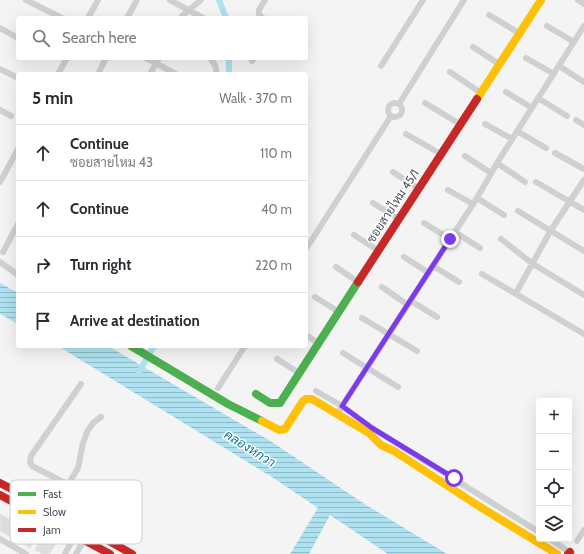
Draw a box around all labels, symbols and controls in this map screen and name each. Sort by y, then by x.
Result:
search box [16,16,308,60]
icon: search [30,27,52,49]
text: Search here [62,29,137,47]
text: 5 min [32,88,73,108]
text: Walk · 370 m [219,90,292,106]
text: Continue [70,135,129,153]
icon: ahead [32,142,54,164]
text: 110 m [260,145,292,161]
text: ซอยสายไหม 43 [70,154,153,170]
street label: ซอยสายไหม 45/1 [363,166,422,245]
icon: ahead [32,198,54,220]
text: Continue [70,200,129,218]
text: 40 m [261,201,292,217]
route end [441,230,459,248]
icon: right [32,254,54,276]
text: Turn right [70,256,131,274]
text: 220 m [255,257,292,273]
icon: arrive [32,310,54,332]
text: Arrive at destination [70,312,200,330]
map controls [536,398,572,542]
button: + [536,398,572,434]
water label: คลองหกวา [221,426,279,470]
button: − [536,434,572,470]
route start [445,469,463,487]
button: locate [536,470,572,506]
legend [10,480,142,544]
text: Fast [43,487,62,501]
text: Slow [43,505,66,519]
button: layers [536,506,572,542]
text: Jam [42,523,61,537]

